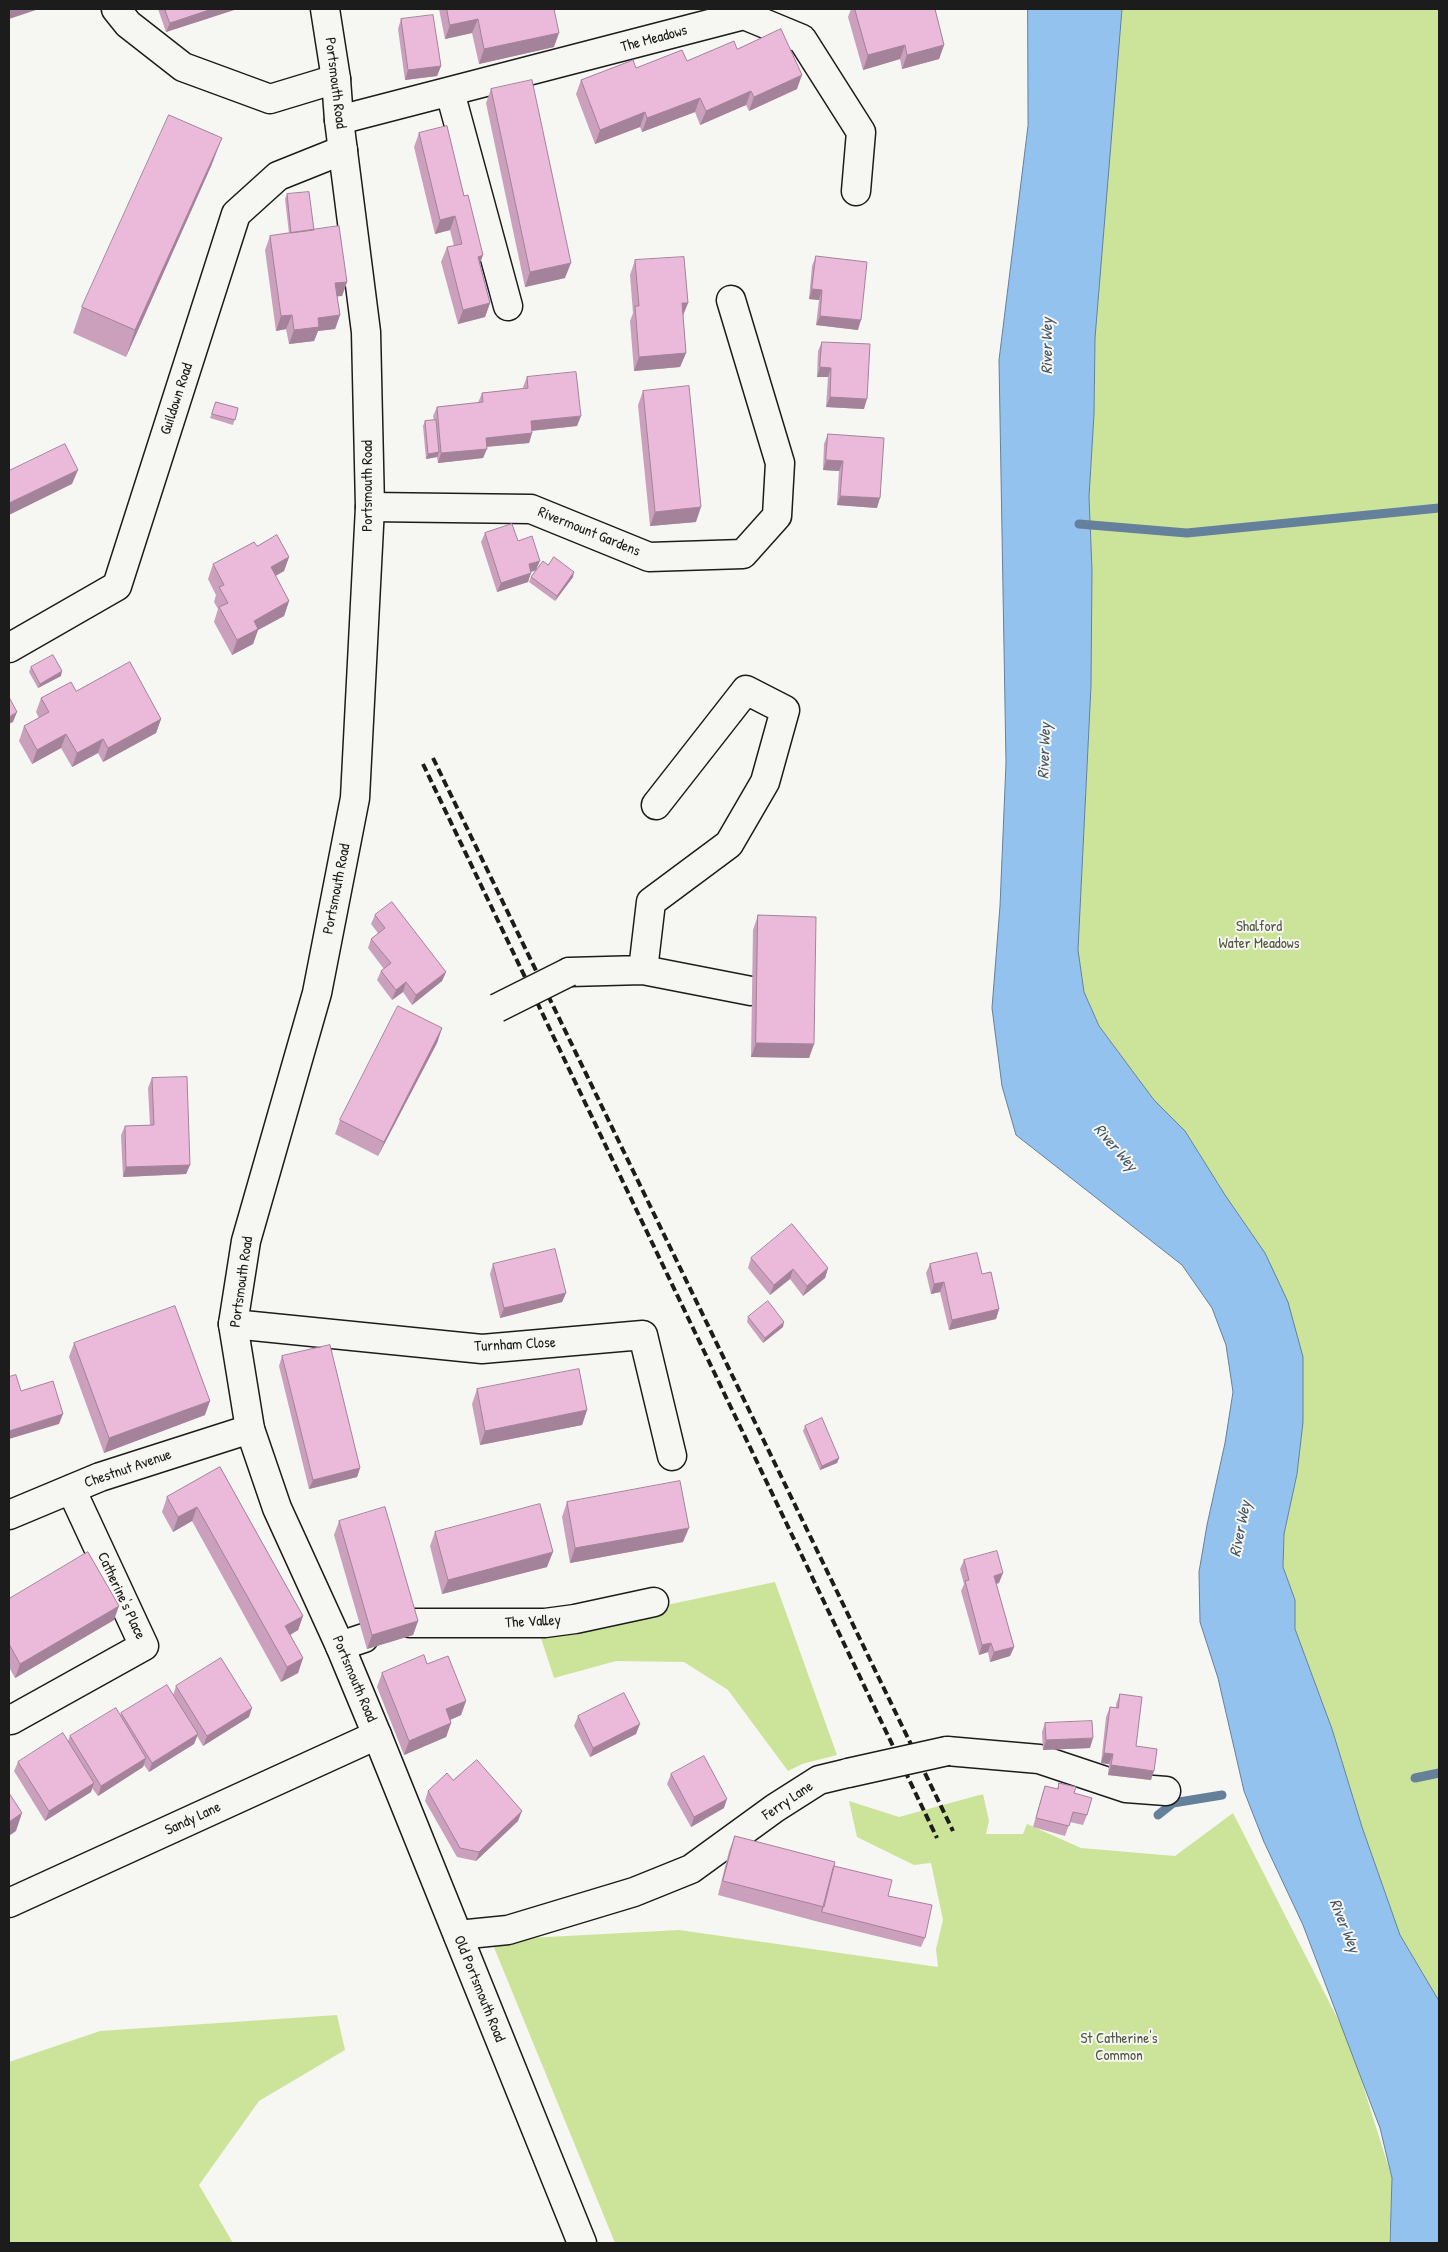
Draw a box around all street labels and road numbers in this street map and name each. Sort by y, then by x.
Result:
street label: The Meadows [619,21,689,57]
street label: Portsmouth Road [320,36,350,130]
street label: Guildown Road [157,361,197,437]
street label: Portsmouth Road [359,440,377,532]
street label: Rivermount Gardens [535,503,643,561]
street label: Portsmouth Road [319,842,355,936]
street label: Portsmouth Road [227,1235,257,1329]
street label: Turnham Close [474,1334,556,1356]
street label: Chestnut Avenue [82,1446,174,1492]
street label: Catherine's Place [93,1550,149,1642]
street label: The Valley [505,1612,561,1632]
street label: Portsmouth Road [328,1633,380,1725]
street label: Ferry Lane [759,1778,817,1824]
street label: Sandy Lane [162,1798,224,1840]
street label: Old Portsmouth Road [449,1933,509,2045]

